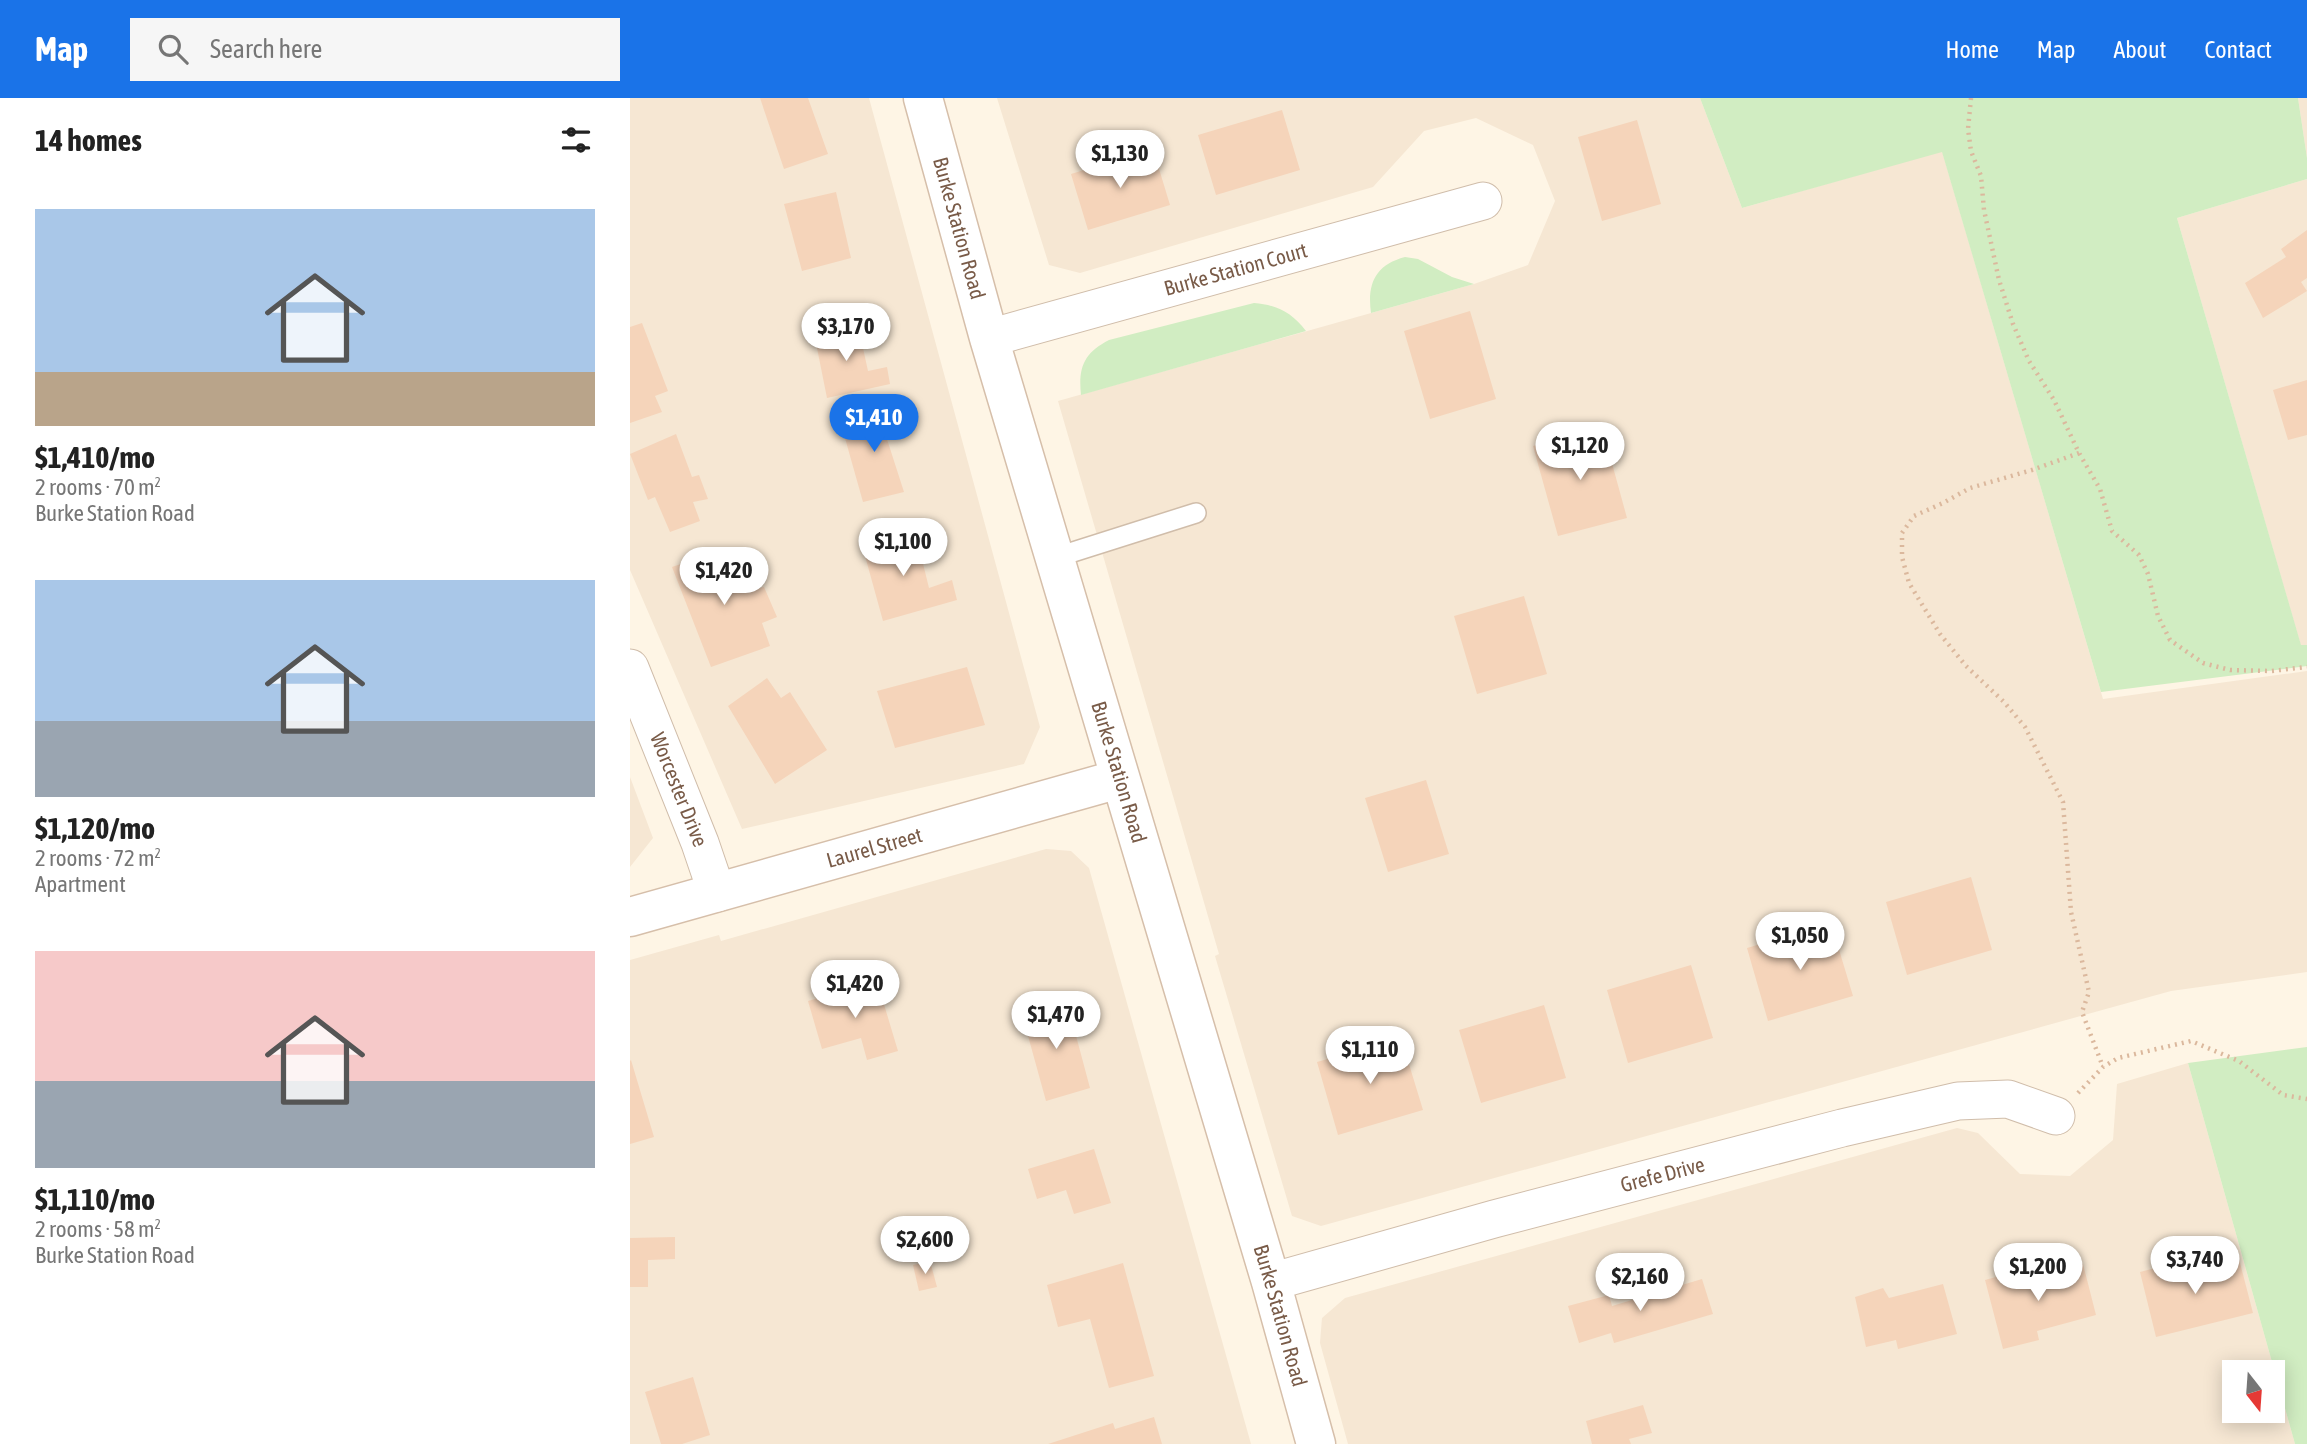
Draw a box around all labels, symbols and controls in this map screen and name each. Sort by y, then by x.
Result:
search box [130,18,620,81]
text: Map [35,30,88,68]
icon: search [154,30,192,68]
text: Search here [210,34,322,64]
text: Home [1945,36,1999,63]
text: Map [2037,36,2075,63]
text: About [2113,36,2166,63]
text: Contact [2204,36,2272,63]
icon: filters [557,121,595,159]
text: 14 homes [35,123,142,157]
pin: $1,130 [1063,130,1177,190]
text: $1,130 [1092,140,1149,166]
street label: Burke Station Road [929,154,991,302]
street label: Burke Station Court [1161,237,1310,300]
icon: home [252,255,378,381]
pin: $3,170 [789,303,903,363]
text: $3,170 [818,313,875,339]
pin: $1,410 [817,394,931,454]
text: $1,410 [846,404,903,430]
pin: $1,120 [1523,422,1637,482]
text: $1,120 [1552,432,1609,458]
text: $1,410/mo [35,440,155,474]
text: 2 rooms · 70 m² [35,474,161,500]
text: Burke Station Road [35,500,195,526]
pin: $1,100 [846,518,960,578]
text: $1,100 [875,528,932,554]
pin: $1,420 [667,547,781,607]
text: $1,420 [696,557,753,583]
icon: home [252,626,378,752]
street label: Burke Station Road [1087,698,1152,845]
street label: Worcester Drive [646,729,713,850]
text: $1,120/mo [35,811,155,845]
street label: Laurel Street [824,822,925,872]
text: 2 rooms · 72 m² [35,845,161,871]
text: Apartment [35,871,126,897]
pin: $1,050 [1743,912,1857,972]
text: $1,050 [1772,922,1829,948]
pin: $1,420 [798,960,912,1020]
text: $1,420 [827,970,884,996]
pin: $1,470 [999,992,1113,1051]
icon: home [252,997,378,1123]
text: $1,470 [1028,1001,1085,1027]
pin: $1,110 [1313,1026,1427,1086]
text: $1,110 [1342,1036,1399,1062]
street label: Grefe Drive [1618,1151,1707,1196]
text: $1,110/mo [35,1182,155,1216]
text: 2 rooms · 58 m² [35,1216,161,1242]
pin: $2,600 [868,1216,982,1276]
text: $2,600 [897,1226,954,1252]
pin: $3,740 [2138,1236,2252,1296]
text: Burke Station Road [35,1242,195,1268]
street label: Burke Station Road [1250,1242,1312,1389]
pin: $1,200 [1981,1244,2095,1303]
text: $3,740 [2167,1246,2224,1272]
text: $1,200 [2010,1253,2067,1279]
pin: $2,160 [1583,1254,1697,1313]
text: $2,160 [1612,1263,1669,1289]
north arrow [2222,1360,2286,1423]
map controls [2222,1360,2285,1423]

